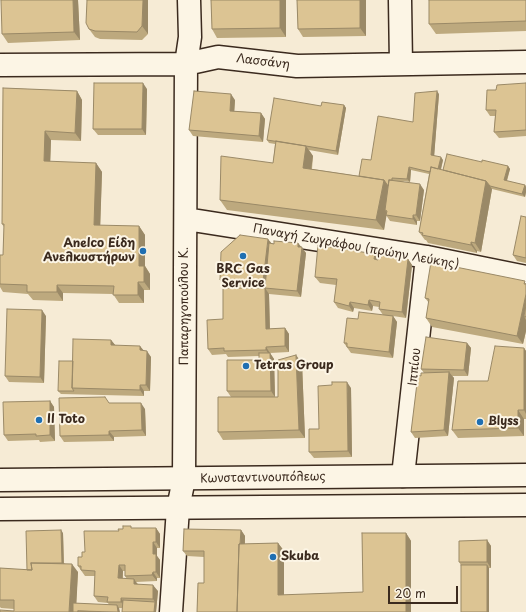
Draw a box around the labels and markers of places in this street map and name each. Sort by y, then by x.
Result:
place label: Anelco Είδη Ανελκυστήρων [43,237,135,265]
marker: Anelco Είδη Ανελκυστήρων [138,246,148,256]
marker: BRC Gas Service [238,251,248,261]
place label: BRC Gas Service [216,263,270,291]
place label: Tetras Group [254,359,334,373]
marker: Tetras Group [241,361,251,371]
place label: Il Toto [47,413,85,427]
marker: Il Toto [34,415,44,425]
place label: Blyss [488,415,519,429]
marker: Blyss [475,417,485,427]
place label: Skuba [281,550,319,564]
marker: Skuba [268,552,278,562]

